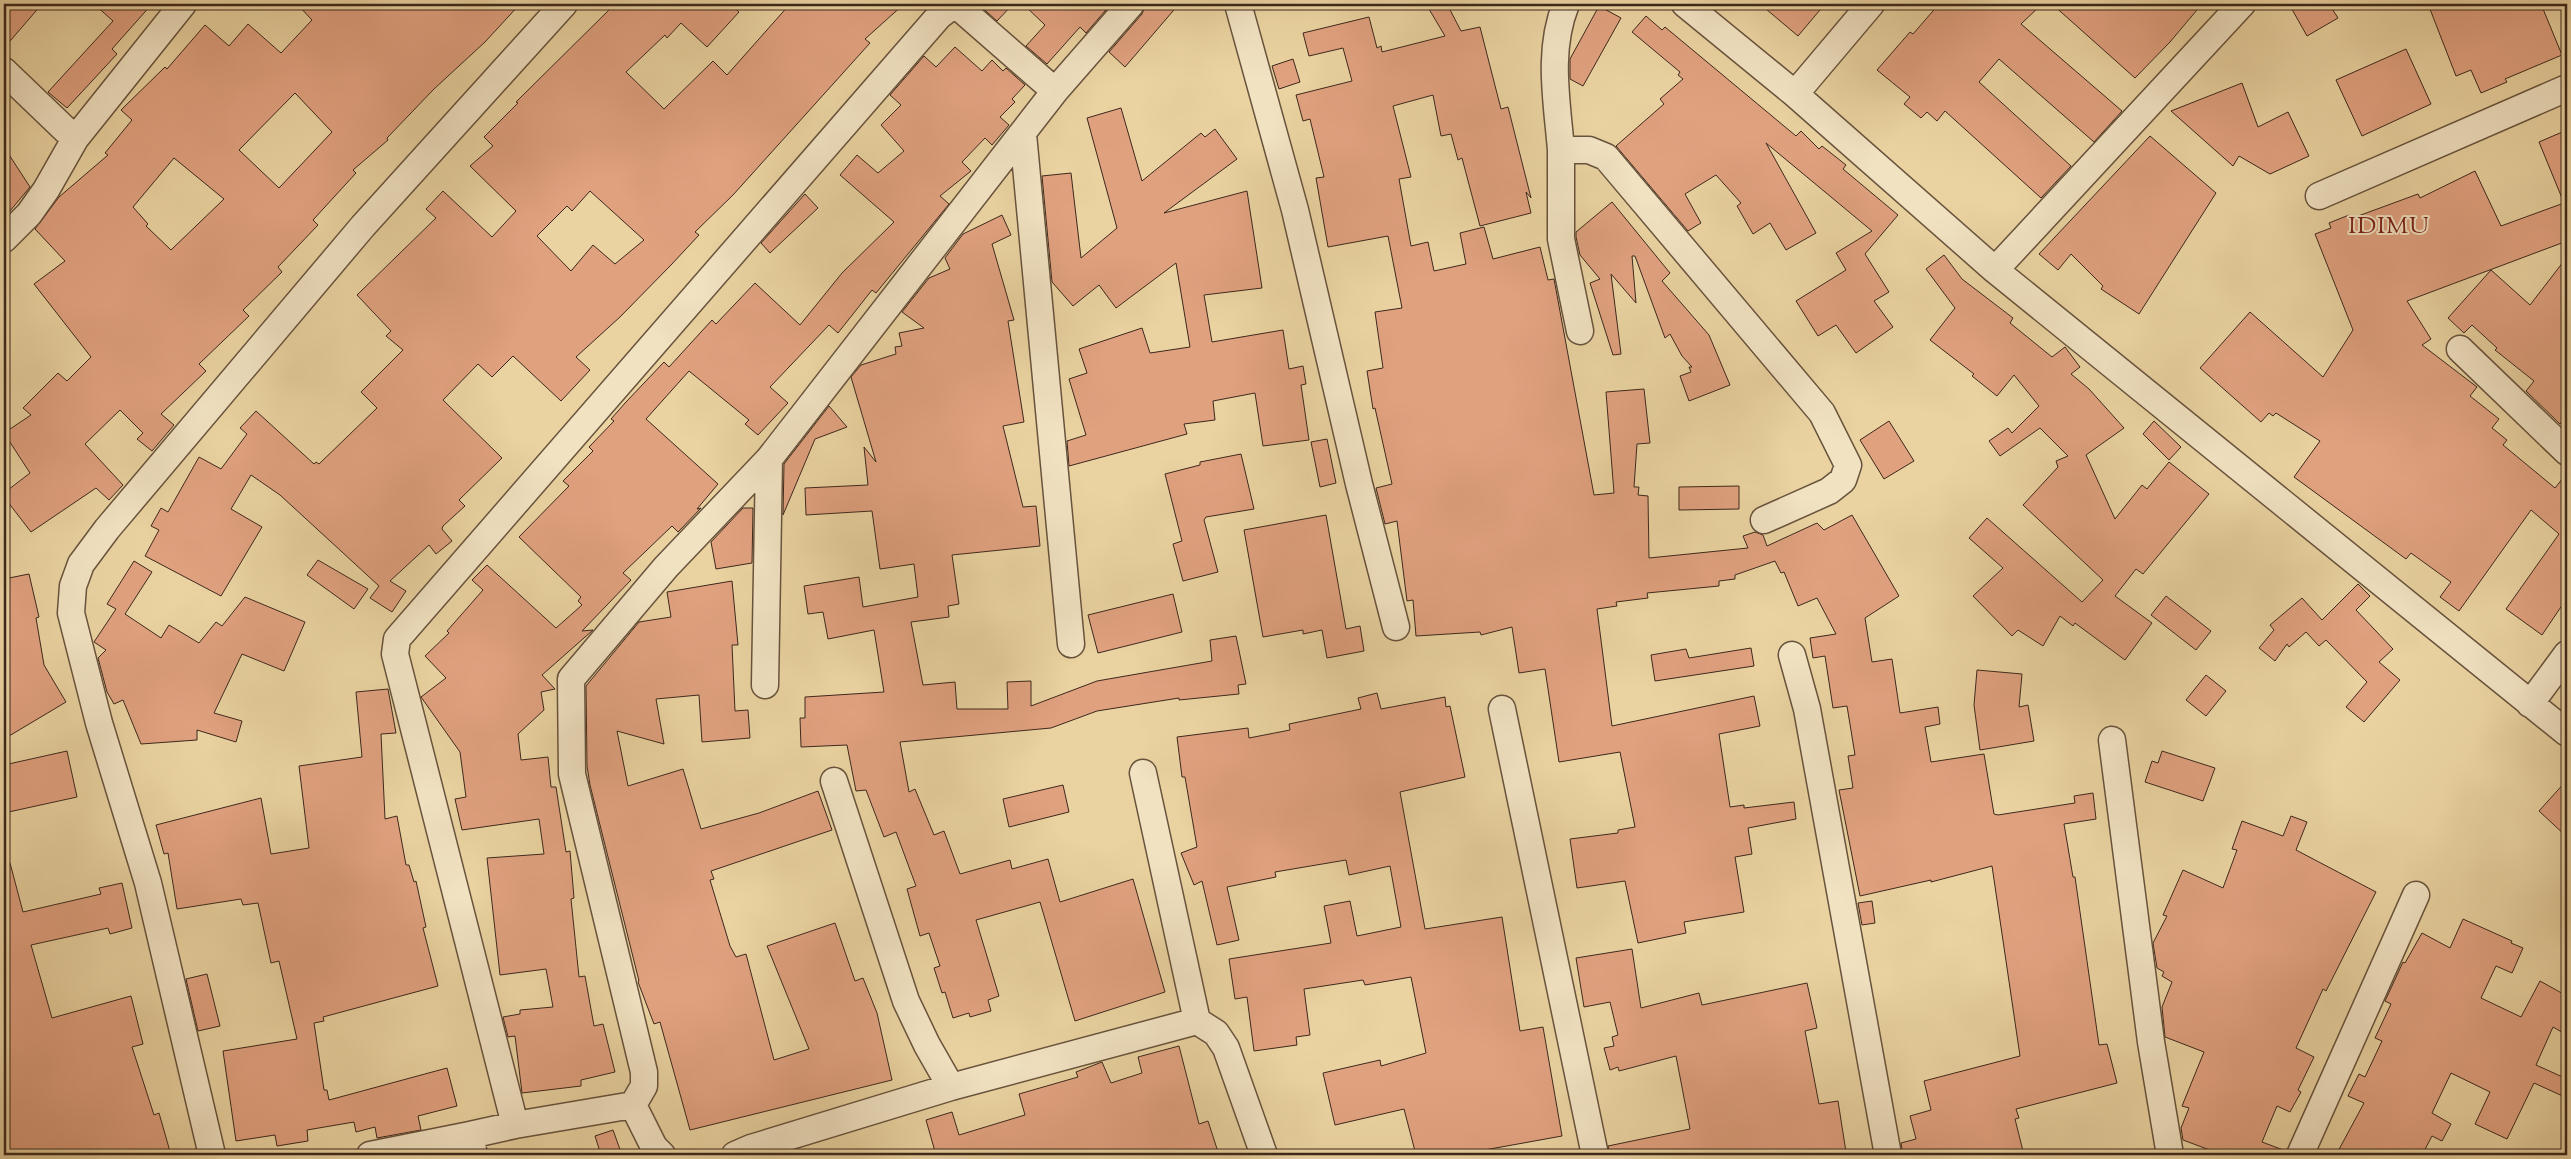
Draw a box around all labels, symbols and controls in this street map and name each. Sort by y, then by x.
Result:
district label: IDIMU [2348,210,2430,244]

